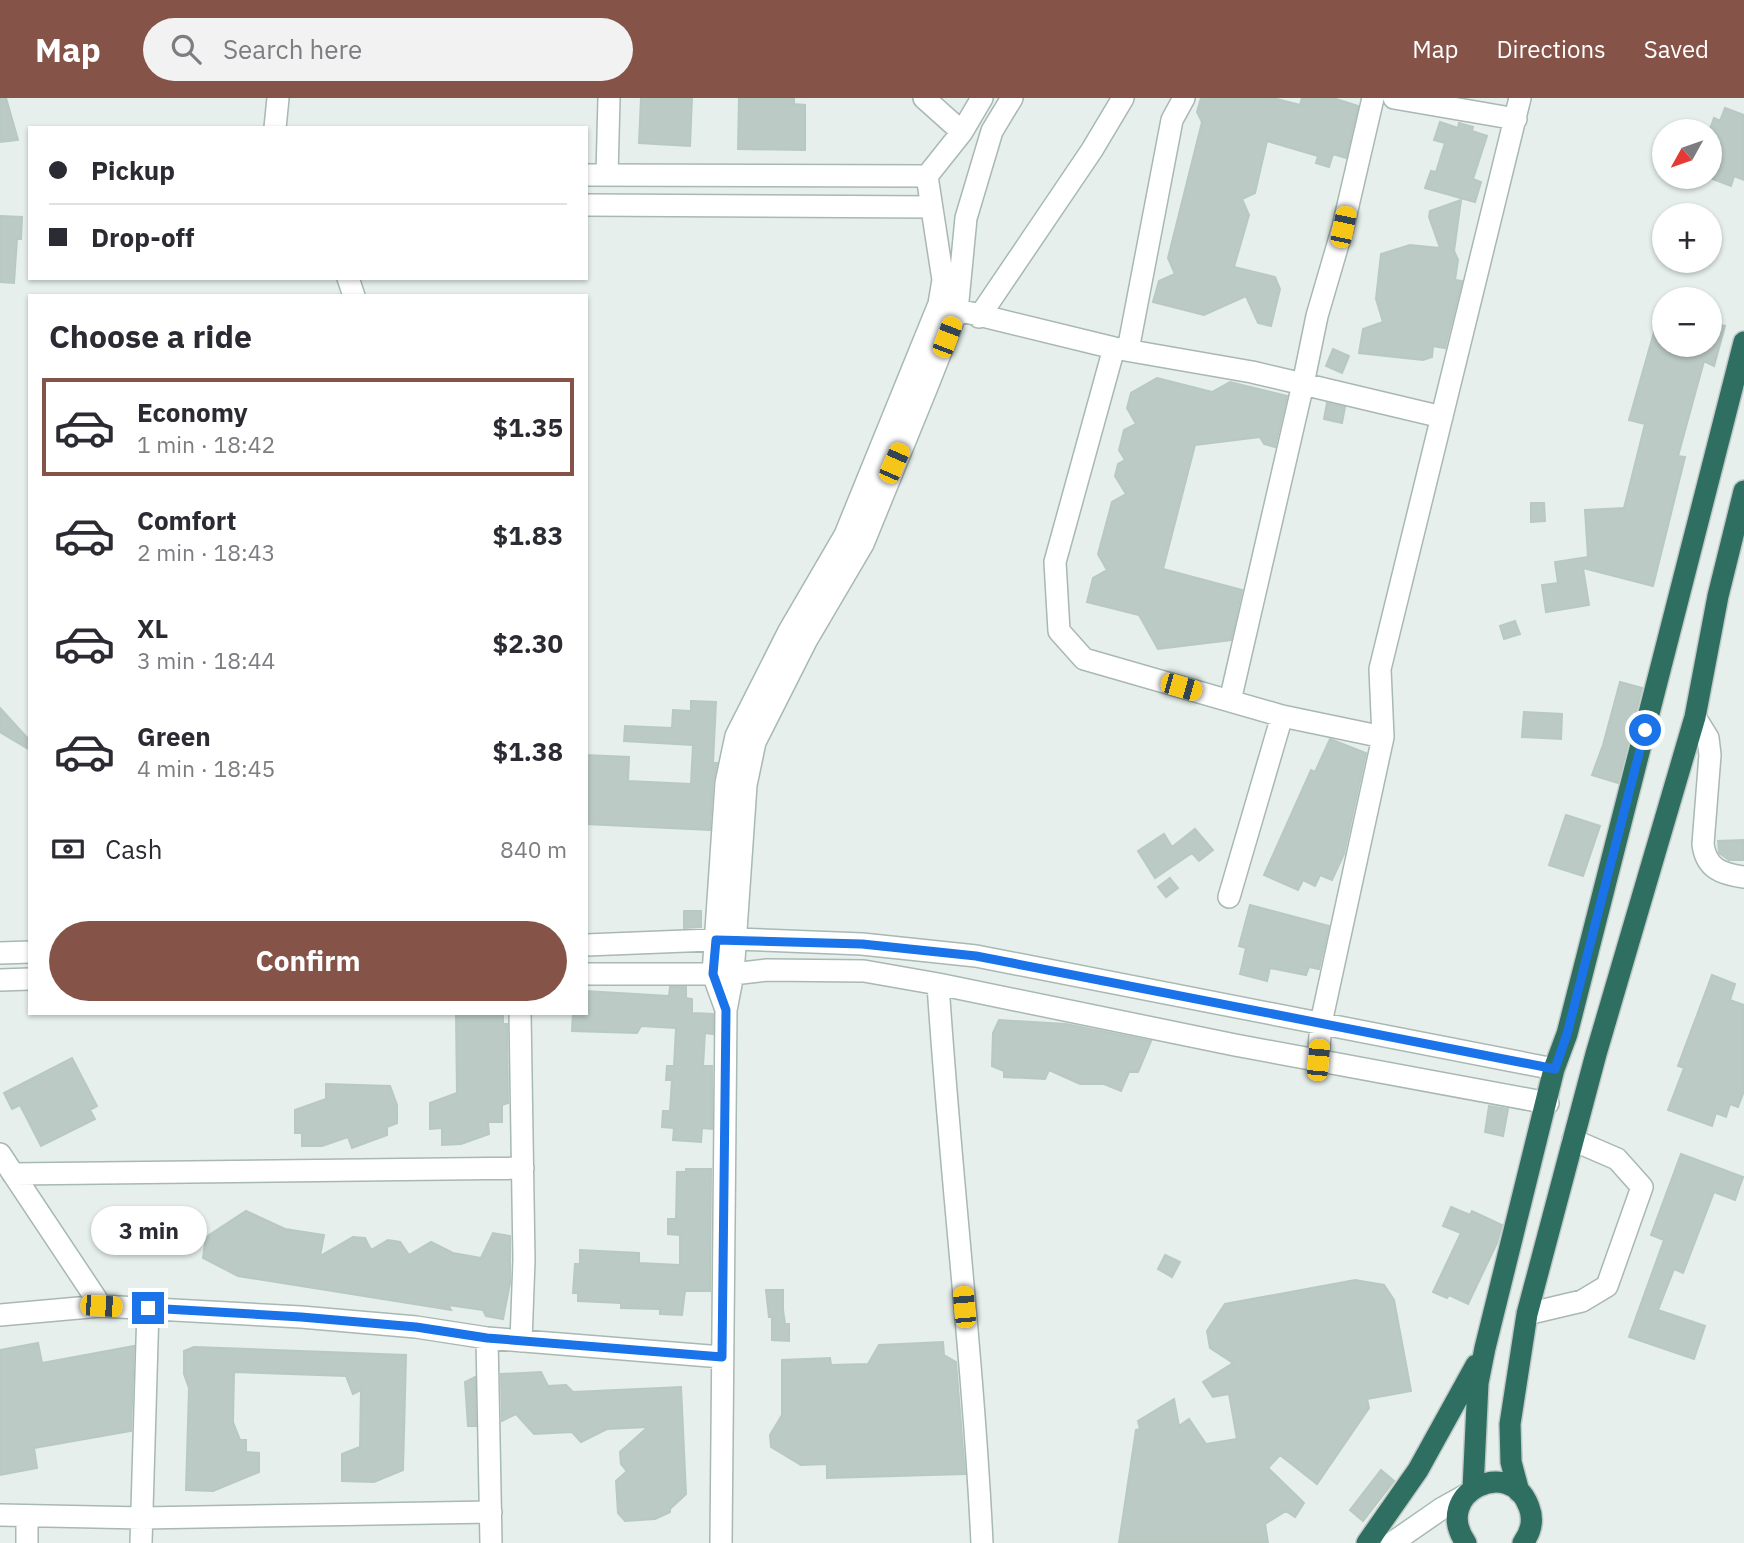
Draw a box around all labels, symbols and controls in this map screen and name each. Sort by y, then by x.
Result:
search box [143,18,633,81]
text: Map [35,28,101,71]
icon: search [167,30,205,68]
text: Search here [223,32,362,66]
text: Map [1412,33,1458,65]
text: Directions [1496,33,1606,65]
text: Saved [1644,33,1709,65]
north arrow [1652,119,1722,189]
map controls [1652,119,1722,357]
text: Pickup [91,153,175,187]
button: + [1652,203,1722,273]
car [1329,204,1358,250]
text: Drop-off [91,220,194,254]
button: − [1652,287,1722,357]
car [930,314,965,360]
text: Choose a ride [49,315,252,357]
text: Economy [137,395,248,429]
icon: car [53,396,116,459]
text: $1.35 [493,410,563,444]
text: 1 min · 18:42 [137,429,275,459]
car [876,440,913,486]
text: Comfort [137,503,236,537]
icon: car [53,504,116,567]
text: $1.83 [493,518,563,552]
text: 2 min · 18:43 [137,537,275,567]
text: XL [137,611,168,645]
icon: car [53,612,116,675]
text: $2.30 [493,626,563,660]
text: 3 min · 18:44 [137,645,275,675]
car [1158,671,1205,703]
route start [1629,714,1661,746]
text: Green [137,719,211,753]
icon: car [53,720,116,783]
text: $1.38 [493,734,563,768]
text: 4 min · 18:45 [137,753,275,783]
icon: cash [49,830,87,868]
text: Cash [105,832,162,866]
text: 840 m [500,834,567,864]
button: Confirm [49,921,567,1001]
car [1306,1038,1331,1082]
callout: 3 min [90,1206,206,1256]
text: 3 min [119,1215,179,1245]
car [952,1285,977,1329]
route end [132,1292,164,1324]
car [80,1294,123,1318]

